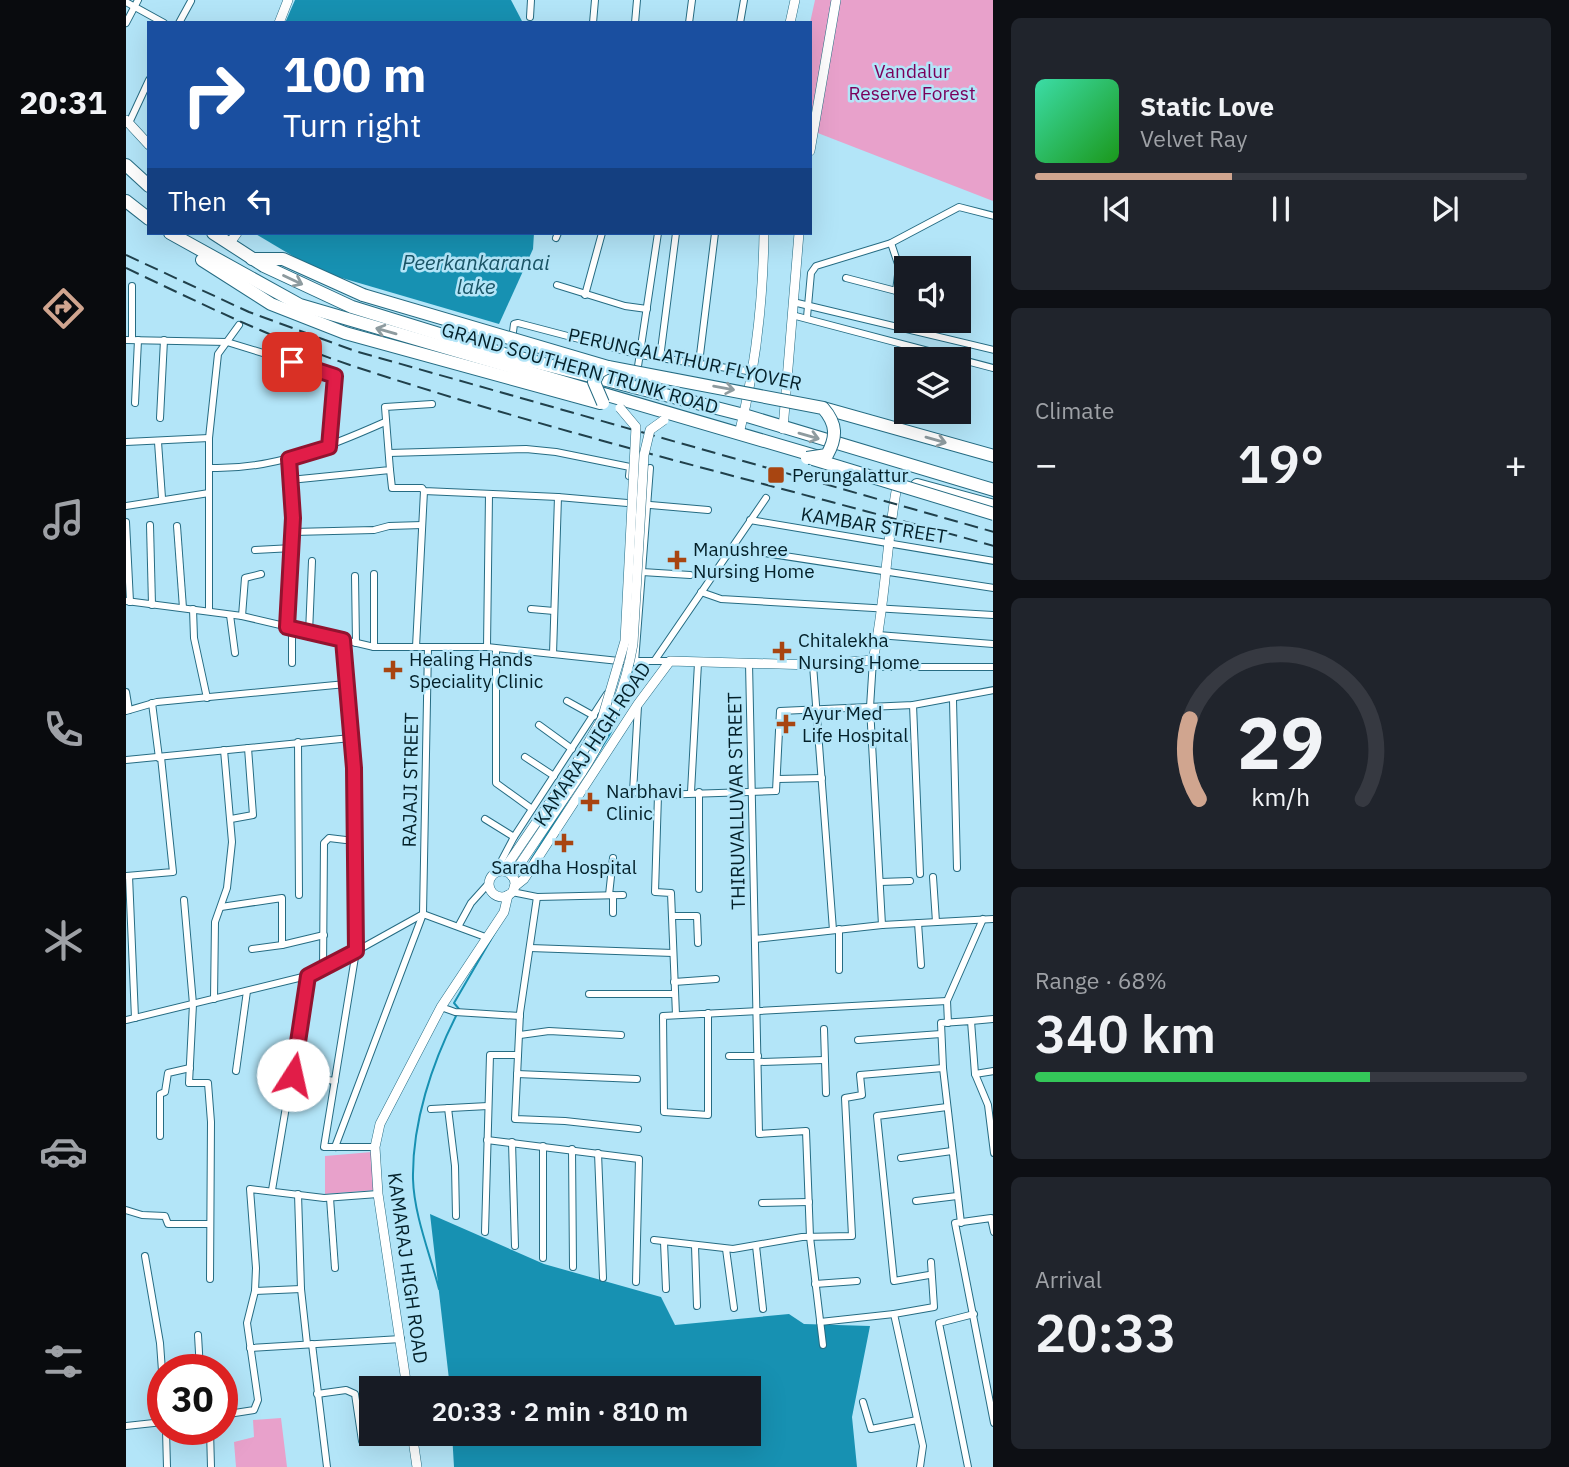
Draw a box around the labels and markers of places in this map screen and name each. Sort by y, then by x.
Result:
pin [262,332,322,392]
place label: Perungalattur [792,463,909,487]
marker: Perungalattur [766,465,786,485]
place label: Manushree Nursing Home [693,537,815,583]
marker: Manushree Nursing Home [667,550,687,570]
place label: Chitalekha Nursing Home [798,628,920,674]
marker: Chitalekha Nursing Home [772,641,792,661]
place label: Healing Hands Speciality Clinic [409,647,544,693]
marker: Healing Hands Speciality Clinic [383,660,403,680]
place label: Ayur Med Life Hospital [802,701,908,747]
marker: Ayur Med Life Hospital [776,714,796,734]
place label: Narbhavi Clinic [606,779,682,825]
marker: Narbhavi Clinic [580,792,600,812]
marker: Saradha Hospital [554,833,574,853]
place label: Saradha Hospital [491,855,637,879]

